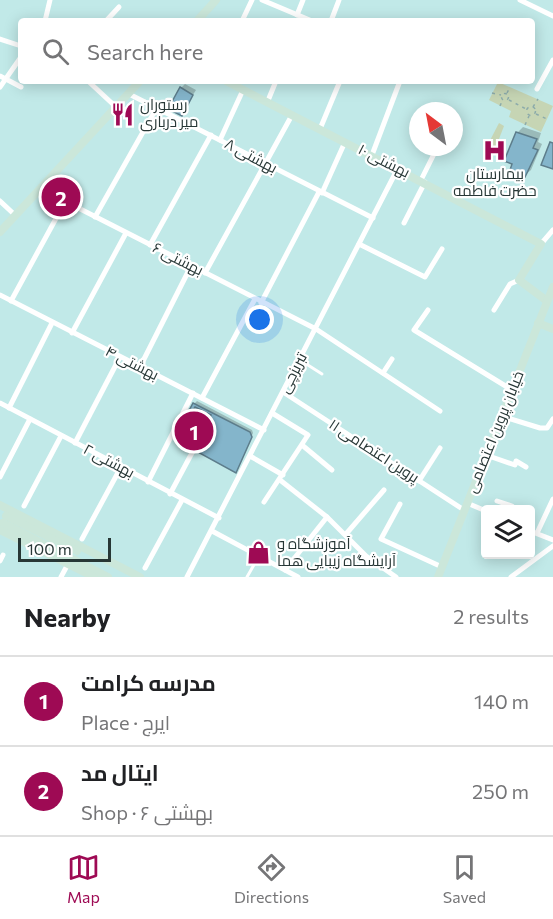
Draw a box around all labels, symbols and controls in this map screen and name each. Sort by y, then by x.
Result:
search box [18,18,535,84]
icon: search [39,35,72,68]
text: Search here [87,38,203,65]
place label: رستوران میر درباری [140,95,198,132]
restaurant icon: رستوران میر درباری [109,101,135,127]
north arrow [409,102,463,156]
street label: بهشتی ۸ [221,134,281,178]
hospital icon: بیمارستان حضرت فاطمه [482,137,508,163]
street label: بهشتی ۱۰ [355,139,413,183]
place label: بیمارستان حضرت فاطمه [453,164,537,200]
pin: 2 [42,174,80,220]
street label: بهشتی ۶ [149,238,207,280]
your location [245,305,274,334]
street label: بهشتی ۴ [102,341,162,385]
street label: تبریزچی [274,349,312,397]
street label: خیابان پروین اعتصامی [461,368,529,496]
pin: 1 [174,408,214,454]
street label: پروین اعتصامی ۱۱ [325,414,423,488]
street label: بهشتی ۲ [80,439,138,483]
map controls [481,505,535,559]
button: layers [481,505,535,559]
place label: آموزشگاه و آرایشگاه زیبایی هما [277,534,396,571]
scale bar [18,535,111,562]
text: 100 m [27,539,72,558]
shop icon: آموزشگاه و آرایشگاه زیبایی هما [246,540,272,566]
text: Nearby [24,601,111,632]
text: 2 results [453,604,529,628]
text: مدرسه کرامت [81,669,216,696]
text: 1 [39,689,48,713]
text: 140 m [474,689,529,713]
text: Place · ایرج [81,710,170,734]
text: ایتال مد [81,759,159,786]
text: 2 [38,779,49,803]
text: 250 m [472,779,529,803]
text: Shop · بهشتی ۶ [81,800,213,824]
tab: Map [67,851,100,906]
tab: Directions [234,851,309,906]
tab: Saved [443,851,486,906]

